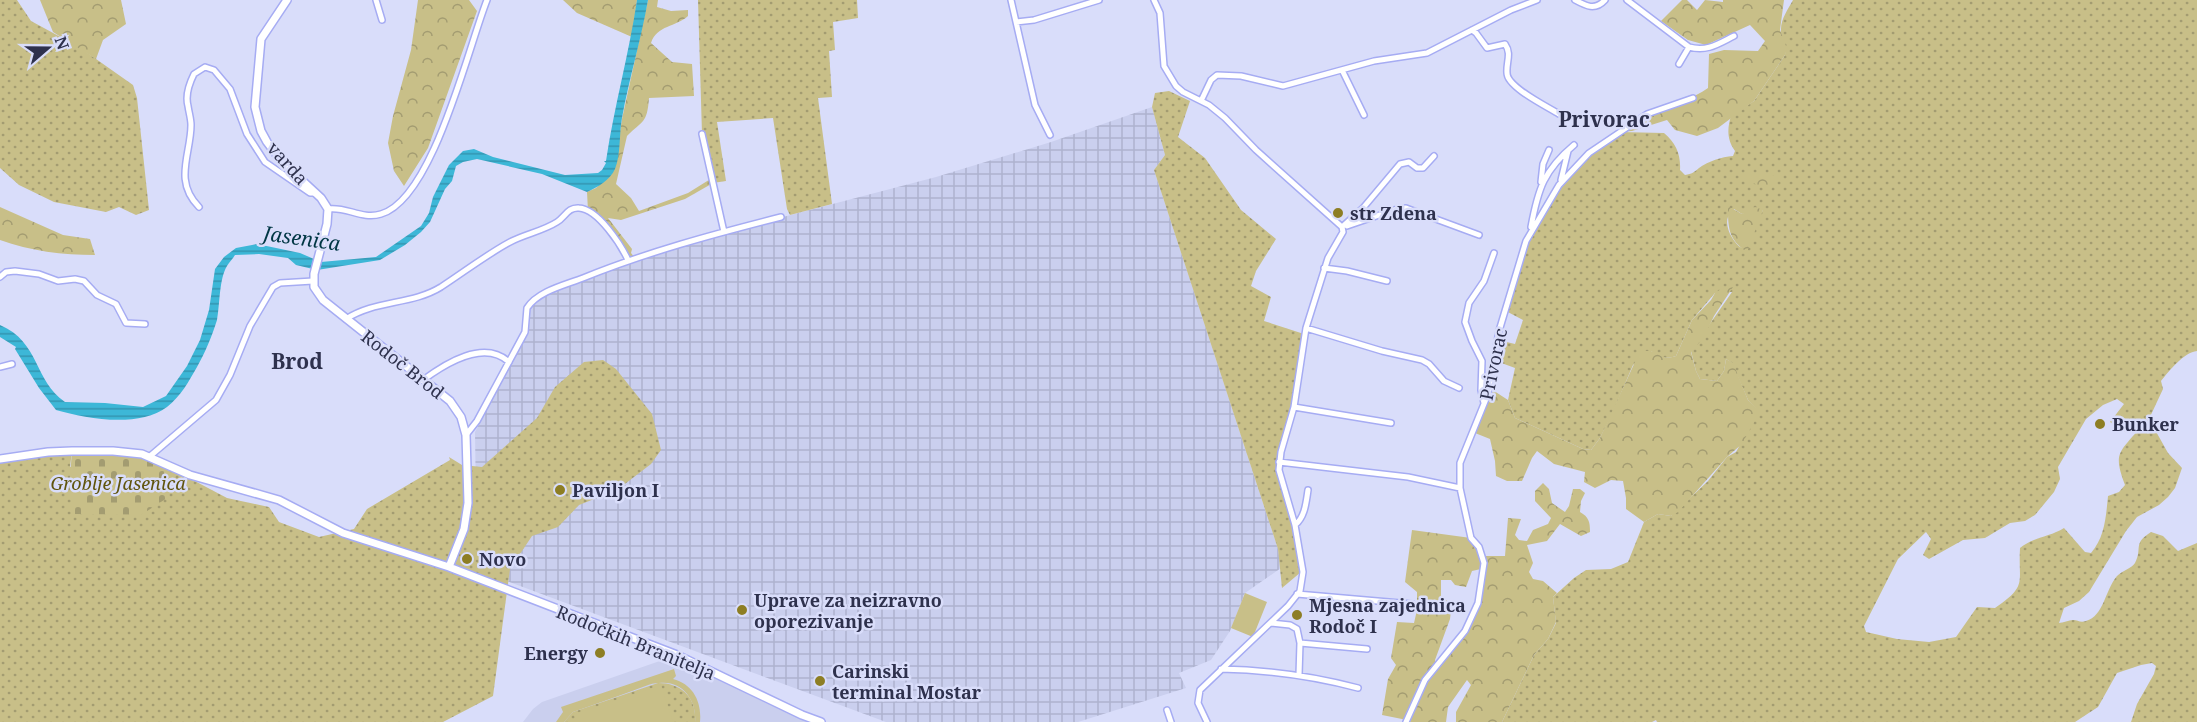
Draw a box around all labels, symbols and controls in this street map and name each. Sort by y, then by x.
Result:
north arrow [18,18,78,78]
text: N [50,33,75,53]
district label: Privorac [1558,105,1650,133]
street label: varda [262,136,314,190]
place label: str Zdena [1350,201,1437,225]
marker: str Zdena [1331,206,1345,220]
water label: Jasenica [258,219,343,257]
street label: Rodoč Brod [357,324,449,404]
street label: Privorac [1474,326,1512,402]
district label: Brod [271,347,323,375]
place label: Bunker [2112,412,2180,436]
marker: Bunker [2093,417,2107,431]
park label: Groblje Jasenica [50,471,186,495]
place label: Paviljon I [572,478,659,502]
marker: Paviljon I [553,483,567,497]
place label: Novo [479,547,526,571]
marker: Novo [460,552,474,566]
place label: Uprave za neizravno oporezivanje [754,588,942,633]
place label: Mjesna zajednica Rodoč I [1309,593,1466,638]
street label: Rodočkih Branitelja [553,599,719,685]
marker: Uprave za neizravno oporezivanje [735,603,749,617]
marker: Mjesna zajednica Rodoč I [1290,608,1304,622]
place label: Energy [524,641,589,665]
marker: Energy [593,646,607,660]
place label: Carinski terminal Mostar [832,659,982,704]
marker: Carinski terminal Mostar [813,674,827,688]

